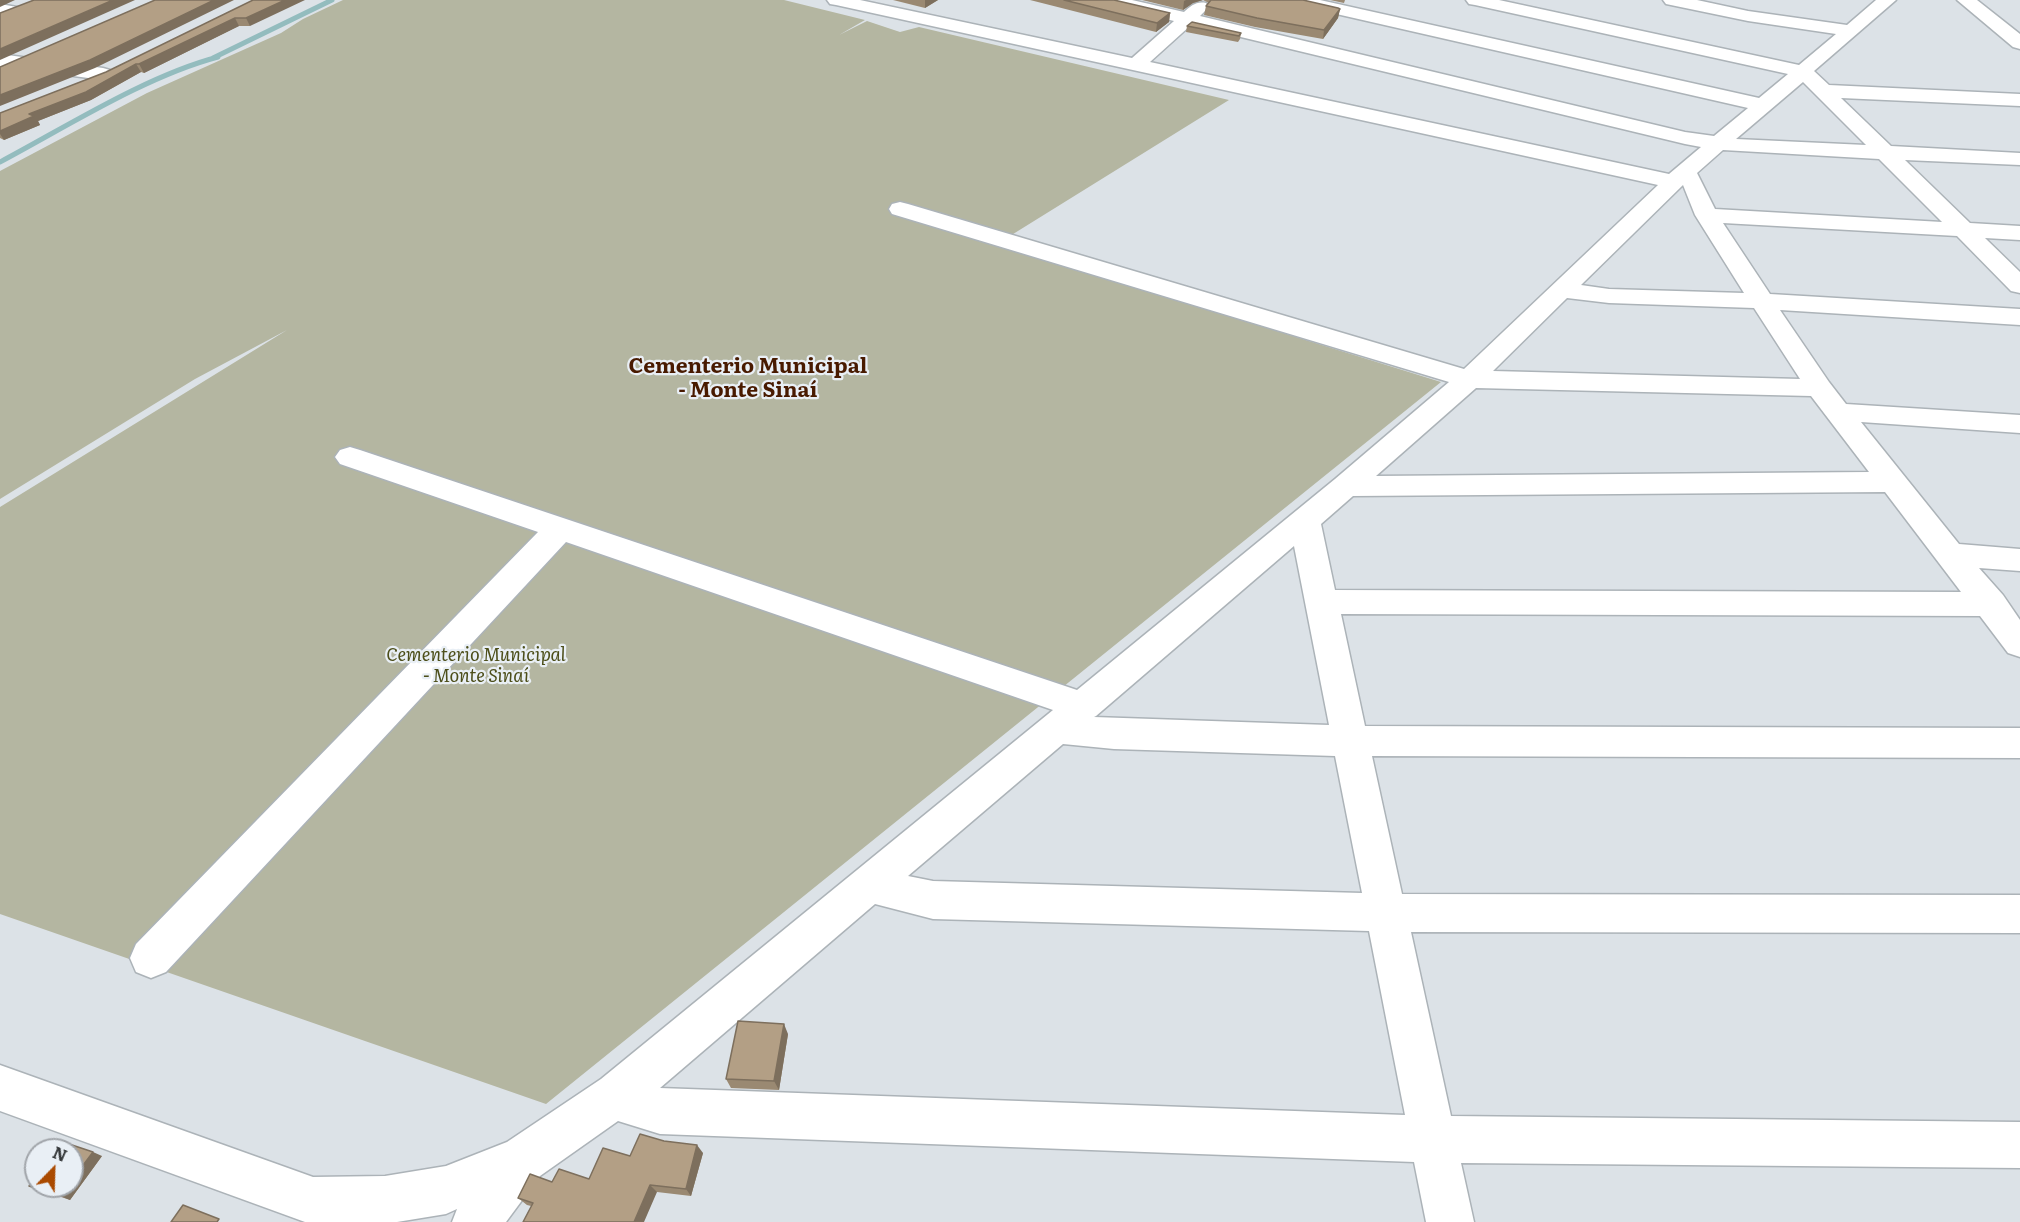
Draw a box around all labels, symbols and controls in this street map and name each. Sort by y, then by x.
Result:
district label: Cementerio Municipal - Monte Sinaí [629,354,867,404]
park label: Cementerio Municipal - Monte Sinaí [386,645,566,688]
north arrow [24,1138,84,1198]
text: N [49,1140,71,1167]

